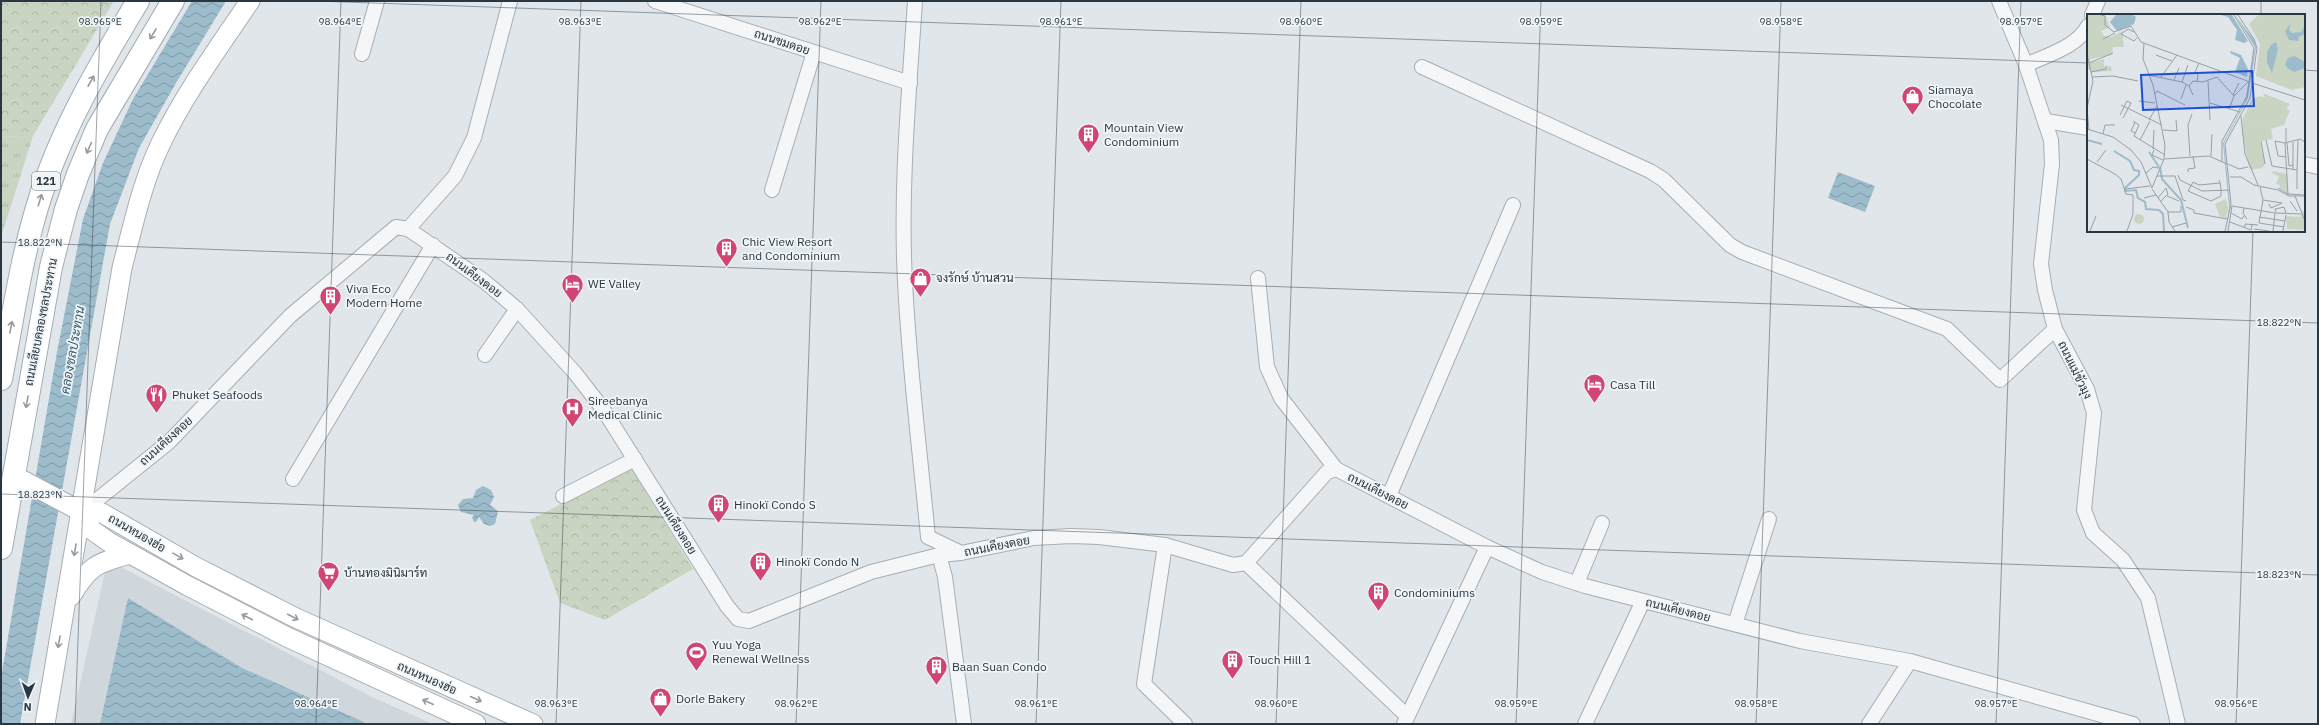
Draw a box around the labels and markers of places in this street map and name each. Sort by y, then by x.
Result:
place label: Siamaya Chocolate [1928,82,1983,111]
shop icon: Siamaya Chocolate [1899,84,1925,117]
place label: Mountain View Condominium [1104,120,1183,149]
building icon: Mountain View Condominium [1076,122,1102,155]
place label: Chic View Resort and Condominium [742,234,840,263]
building icon: Chic View Resort and Condominium [713,236,739,269]
shop icon: จงรักษ์ บ้านสวน [907,265,933,298]
place label: จงรักษ์ บ้านสวน [936,270,1014,285]
hotel icon: WE Valley [560,271,586,304]
place label: WE Valley [588,276,641,291]
place label: Viva Eco Modern Home [346,281,423,310]
building icon: Viva Eco Modern Home [318,283,344,316]
hotel icon: Casa Till [1581,372,1607,405]
place label: Casa Till [1610,377,1655,392]
restaurant icon: Phuket Seafoods [143,382,169,415]
place label: Phuket Seafoods [172,387,263,402]
place label: Sireebanya Medical Clinic [588,393,662,422]
hospital icon: Sireebanya Medical Clinic [560,395,586,428]
building icon: Hinokï Condo S [705,492,731,525]
place label: Hinokï Condo S [734,497,816,512]
building icon: Hinokï Condo N [748,549,774,582]
place label: Hinokï Condo N [776,554,859,569]
supermarket icon: บ้านทองมินิมาร์ท [316,560,342,593]
place label: บ้านทองมินิมาร์ท [344,565,427,580]
building icon: Condominiums [1366,580,1392,613]
place label: Condominiums [1394,585,1475,600]
place label: Yuu Yoga Renewal Wellness [712,637,810,666]
sports icon: Yuu Yoga Renewal Wellness [684,639,710,672]
building icon: Touch Hill 1 [1219,647,1245,680]
place label: Touch Hill 1 [1248,652,1311,667]
building icon: Baan Suan Condo [923,654,949,687]
place label: Baan Suan Condo [952,659,1047,674]
shop icon: Dorle Bakery [647,686,673,719]
place label: Dorle Bakery [676,691,745,706]

